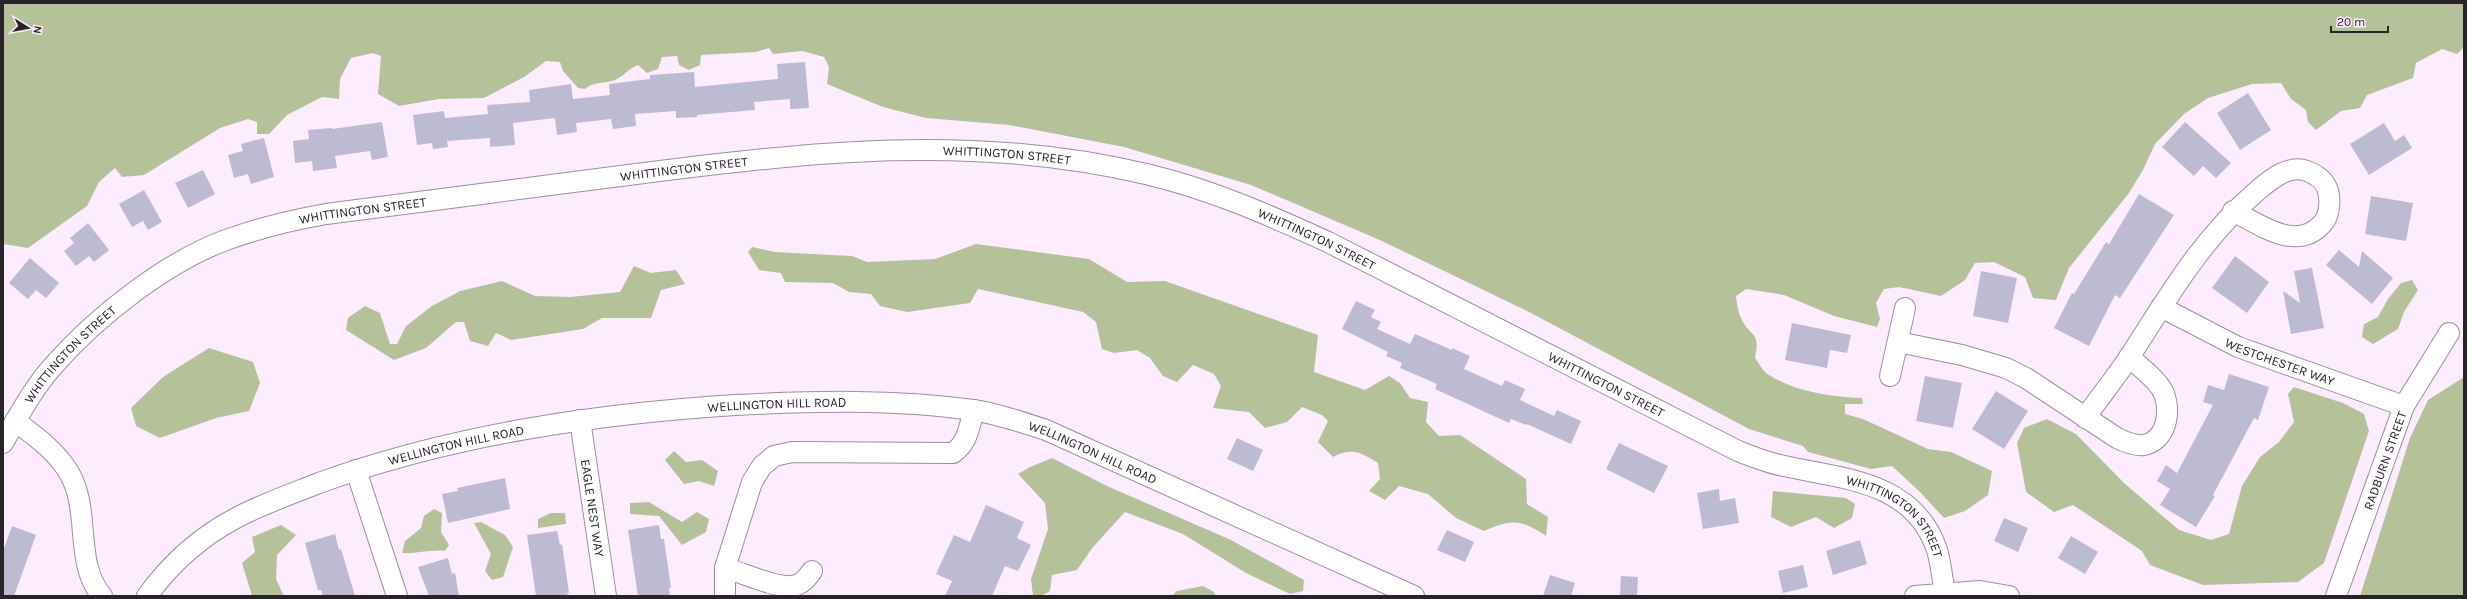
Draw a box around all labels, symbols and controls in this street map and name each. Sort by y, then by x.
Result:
north arrow [8,8,48,48]
scale bar [2331,8,2388,34]
text: 20 m [2337,15,2365,29]
text: N [30,25,44,35]
street label: WHITTINGTON STREET [943,143,1072,168]
street label: WHITTINGTON STREET [619,154,749,184]
street label: WHITTINGTON STREET [298,194,427,227]
street label: WHITTINGTON STREET [1256,205,1379,273]
street label: WHITTINGTON STREET [21,302,119,406]
street label: WESTCHESTER WAY [2222,335,2336,389]
street label: WHITTINGTON STREET [1546,349,1667,420]
street label: WELLINGTON HILL ROAD [707,395,846,415]
street label: RADBURN STREET [2360,409,2410,512]
street label: WELLINGTON HILL ROAD [1027,418,1159,487]
street label: WELLINGTON HILL ROAD [387,423,525,468]
street label: EAGLE NEST WAY [578,458,607,558]
street label: WHITTINGTON STREET [1844,472,1946,559]

